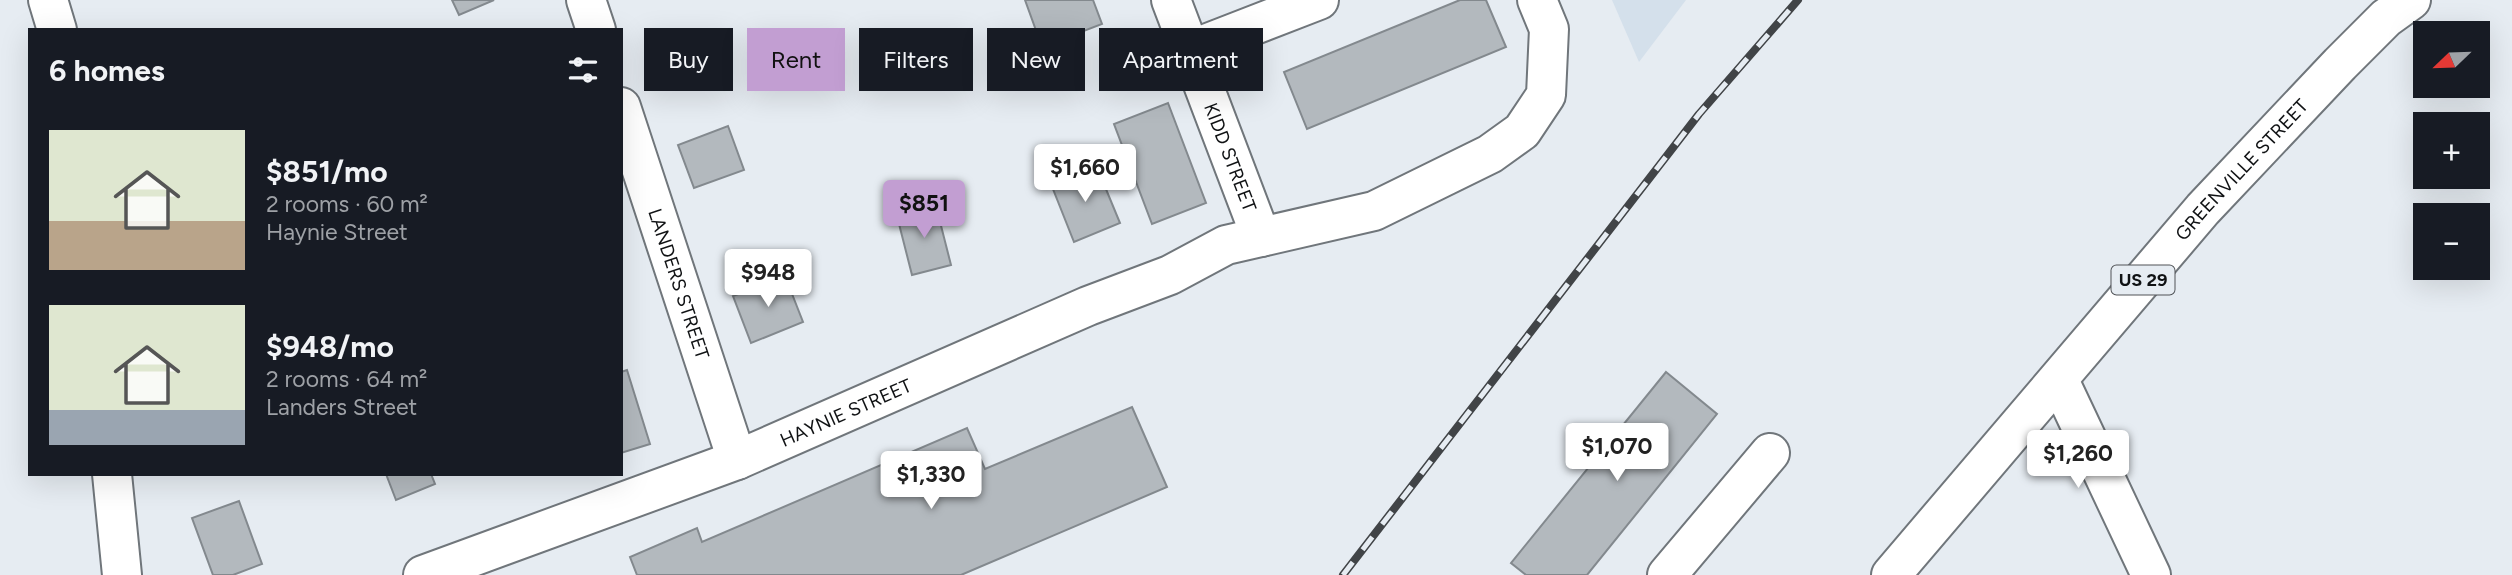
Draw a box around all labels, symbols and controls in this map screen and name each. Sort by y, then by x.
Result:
north arrow [2413,21,2490,98]
map controls [2413,21,2490,280]
chip: Buy [644,28,733,91]
chip: Rent [747,28,845,91]
chip: Filters [859,28,973,91]
chip: New [987,28,1085,91]
chip: Apartment [1099,28,1263,91]
icon: filters [564,51,602,89]
text: 6 homes [49,52,165,89]
street label: GREENVILLE STREET [2170,94,2313,245]
street label: KIDD STREET [1199,100,1261,215]
button: + [2413,112,2490,189]
pin: $1,660 [1028,144,1142,204]
text: $851/mo [266,153,388,190]
text: $1,660 [1050,153,1120,181]
icon: home [105,158,189,242]
pin: $851 [883,180,965,240]
text: $851 [899,189,949,217]
text: 2 rooms · 60 m² [266,190,428,218]
button: − [2413,203,2490,280]
street label: LANDERS STREET [643,206,714,363]
text: Haynie Street [266,218,408,246]
pin: $948 [727,250,809,309]
text: $948 [741,258,795,286]
road number: US 29 [2112,266,2174,294]
text: $948/mo [266,328,394,365]
icon: home [105,333,189,417]
text: 2 rooms · 64 m² [266,365,427,393]
street label: HAYNIE STREET [776,374,916,452]
text: Landers Street [266,393,417,421]
pin: $1,070 [1560,424,1674,483]
pin: $1,260 [2021,430,2135,490]
text: $1,070 [1582,432,1652,460]
text: $1,260 [2043,439,2113,467]
pin: $1,330 [874,452,988,511]
text: $1,330 [897,460,965,488]

